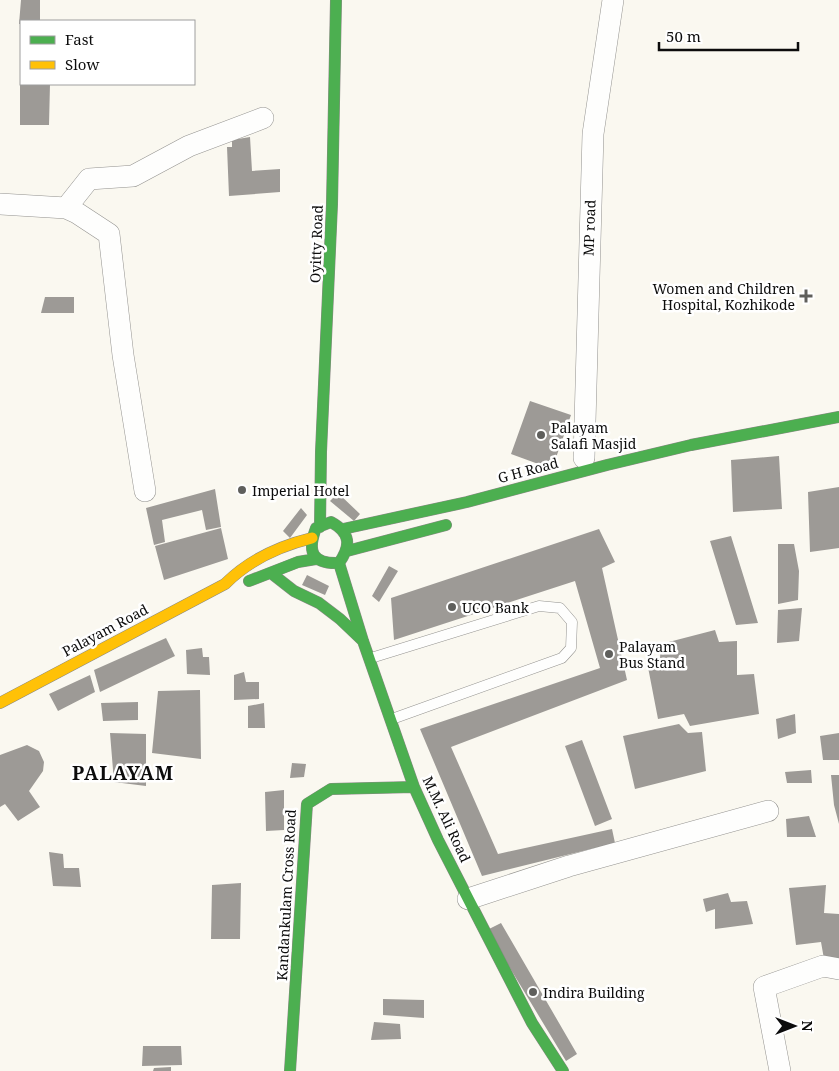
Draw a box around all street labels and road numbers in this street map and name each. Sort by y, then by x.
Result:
street label: MP road [579,199,599,257]
street label: Oyitty Road [305,204,327,283]
street label: G H Road [496,453,561,487]
street label: Palayam Road [59,599,152,661]
street label: M.M. Ali Road [419,773,475,866]
street label: Kandankulam Cross Road [272,808,300,981]

